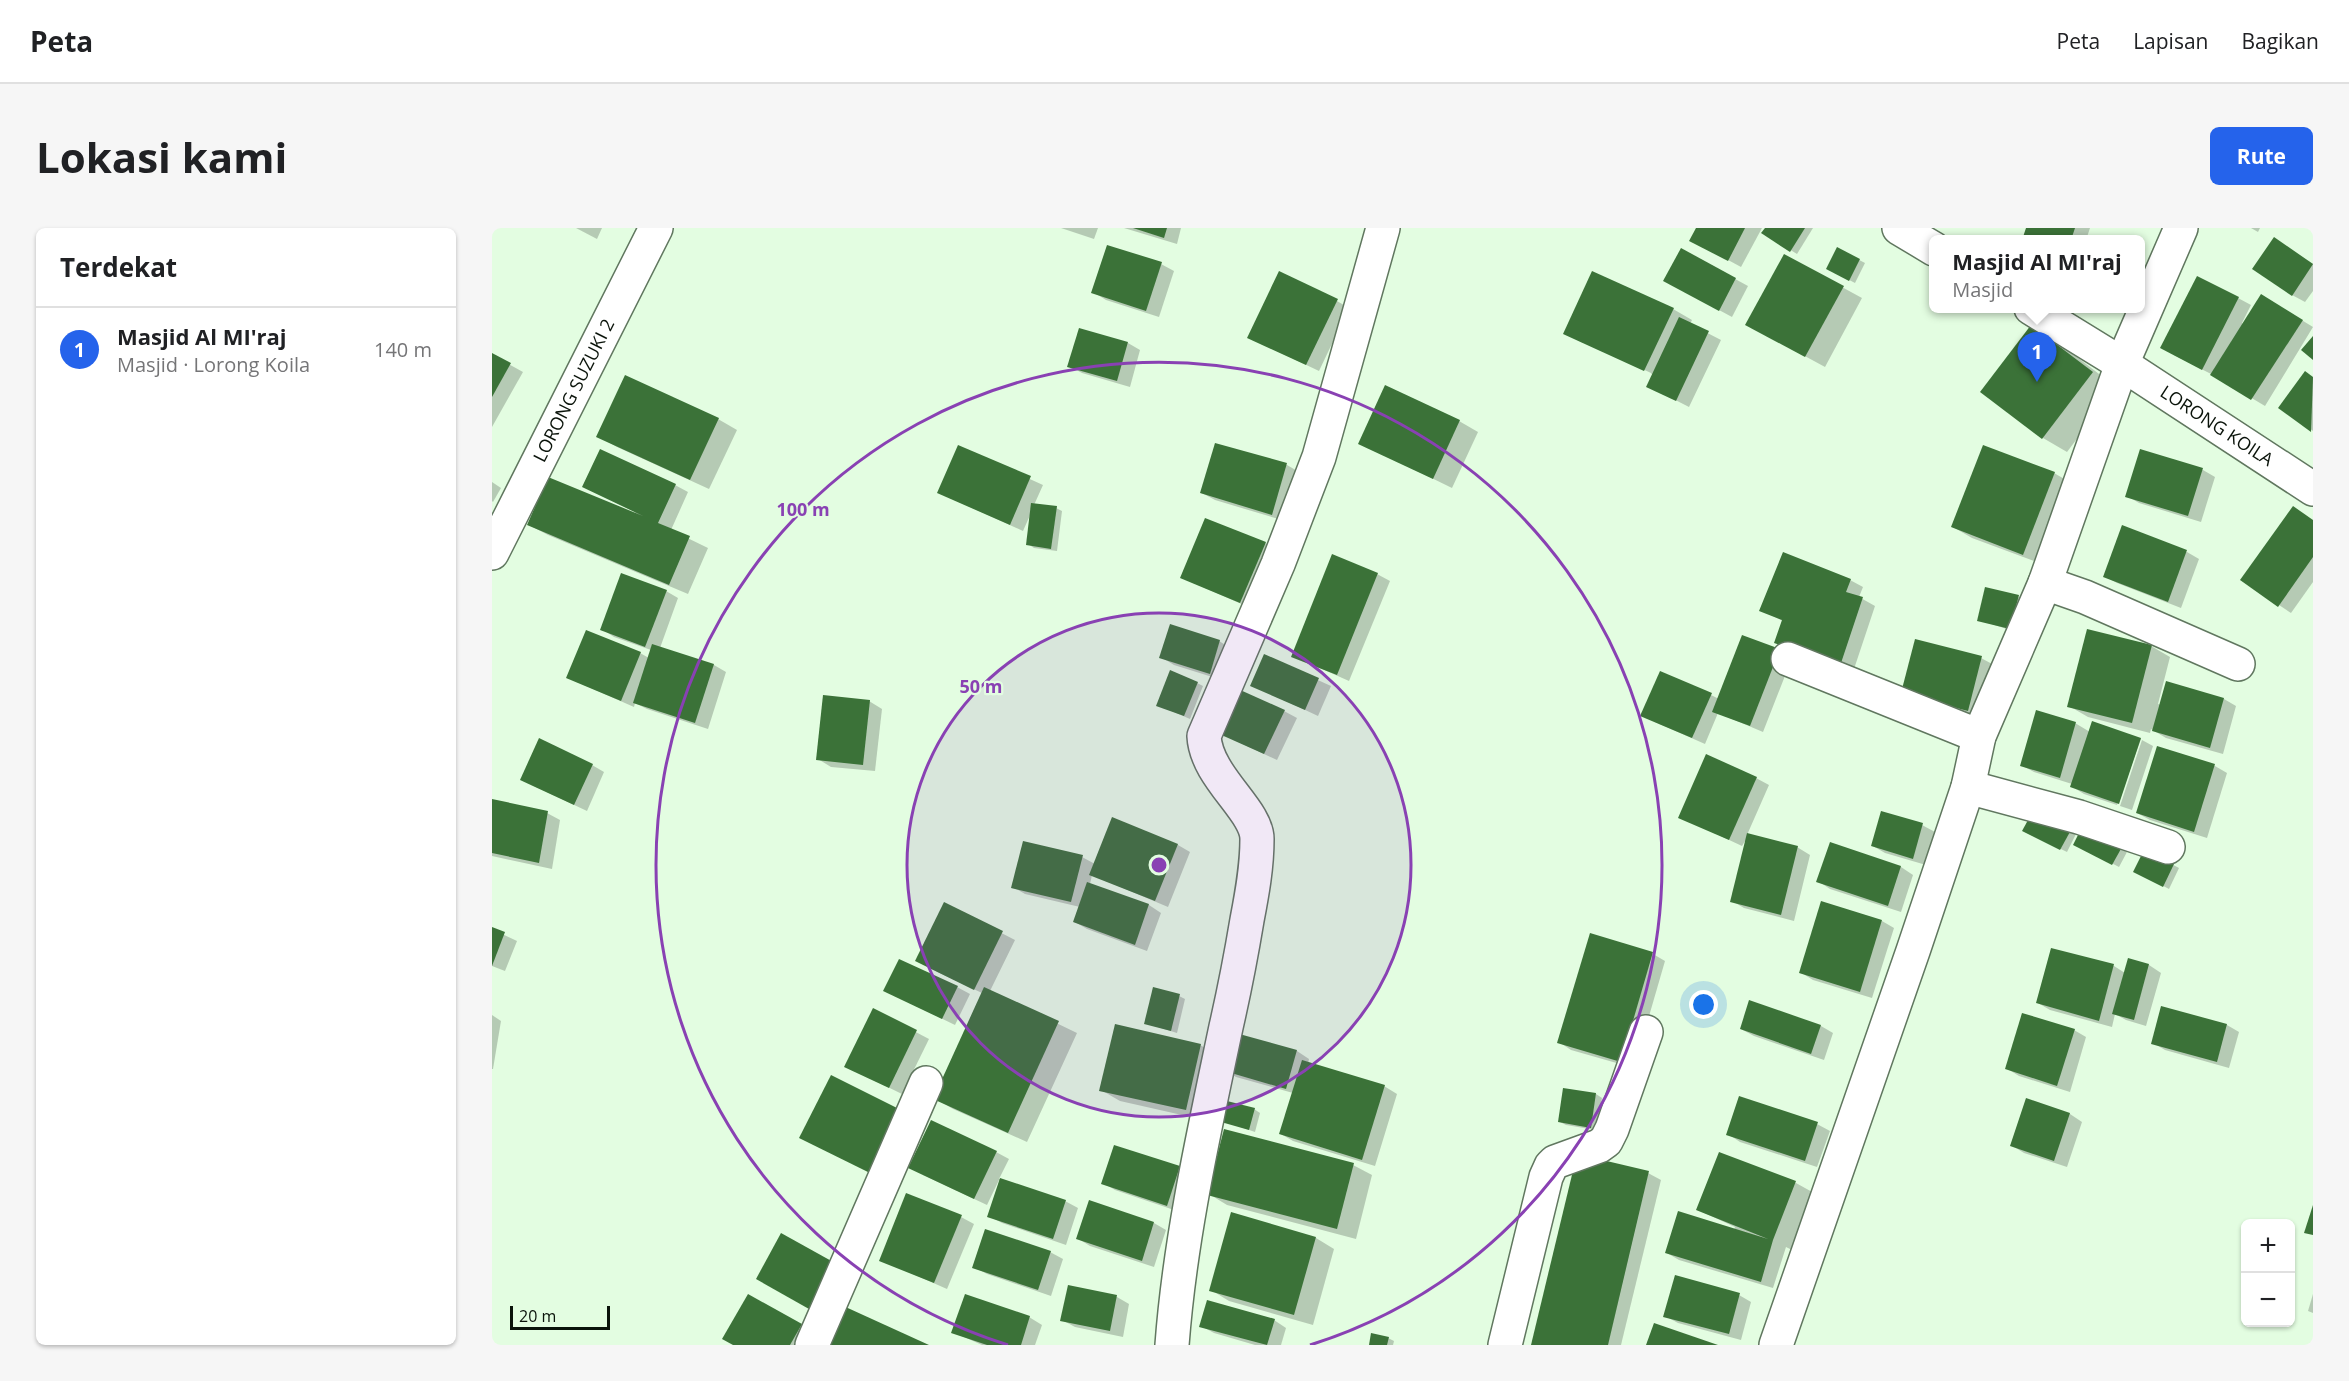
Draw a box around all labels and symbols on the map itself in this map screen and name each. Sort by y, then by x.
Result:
street label: LORONG SUZUKI 2 [527,314,619,466]
pin: 1 [2018,332,2056,382]
street label: LORONG KOILA [2156,379,2279,471]
text: 100 m [776,497,830,521]
text: 50 m [960,674,1002,698]
centre of rings [1149,855,1169,875]
your location [1689,990,1718,1019]
scale bar [510,1303,610,1330]

